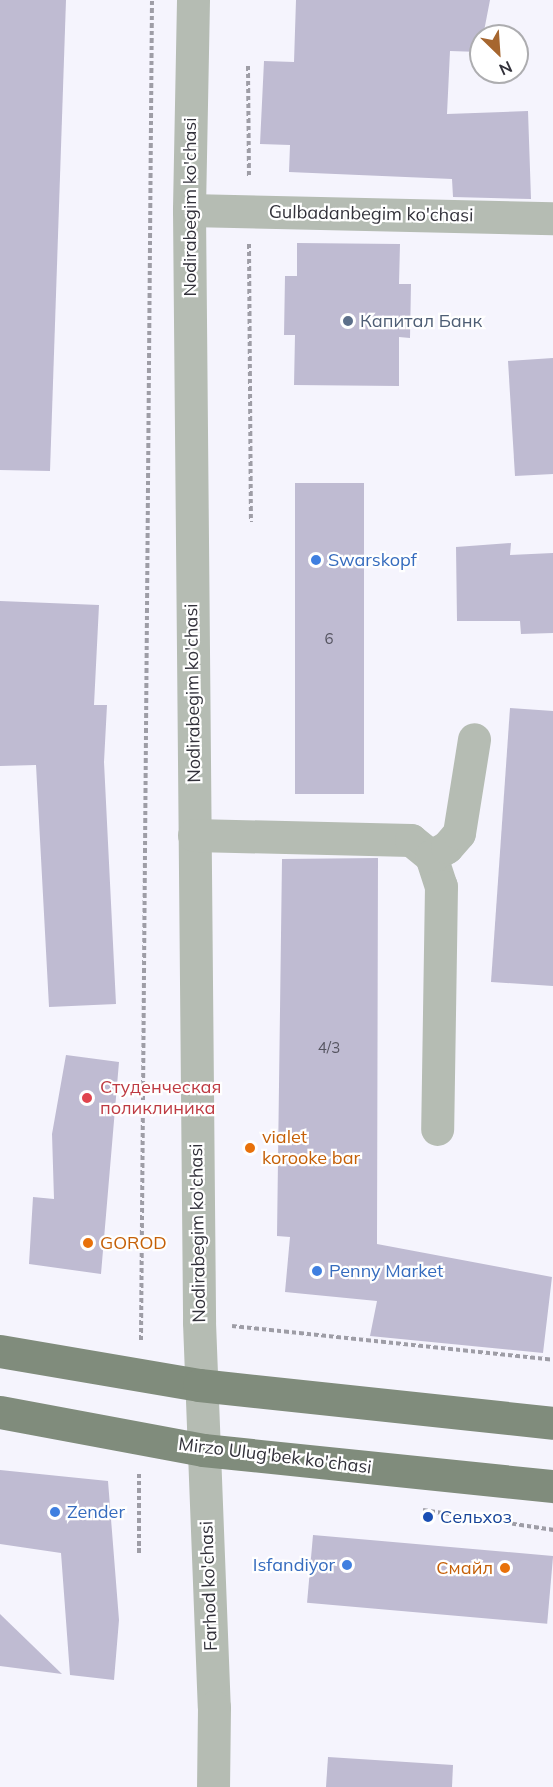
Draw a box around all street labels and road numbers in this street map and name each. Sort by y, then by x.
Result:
street label: Nodirabegim ko'chasi [179,117,201,297]
street label: Gulbadanbegim ko'chasi [269,201,473,227]
street label: Nodirabegim ko'chasi [181,603,205,783]
street label: Nodirabegim ko'chasi [186,1143,210,1323]
street label: Mirzo Ulug'bek ko'chasi [177,1433,373,1479]
street label: Farhod ko'chasi [196,1521,222,1651]

